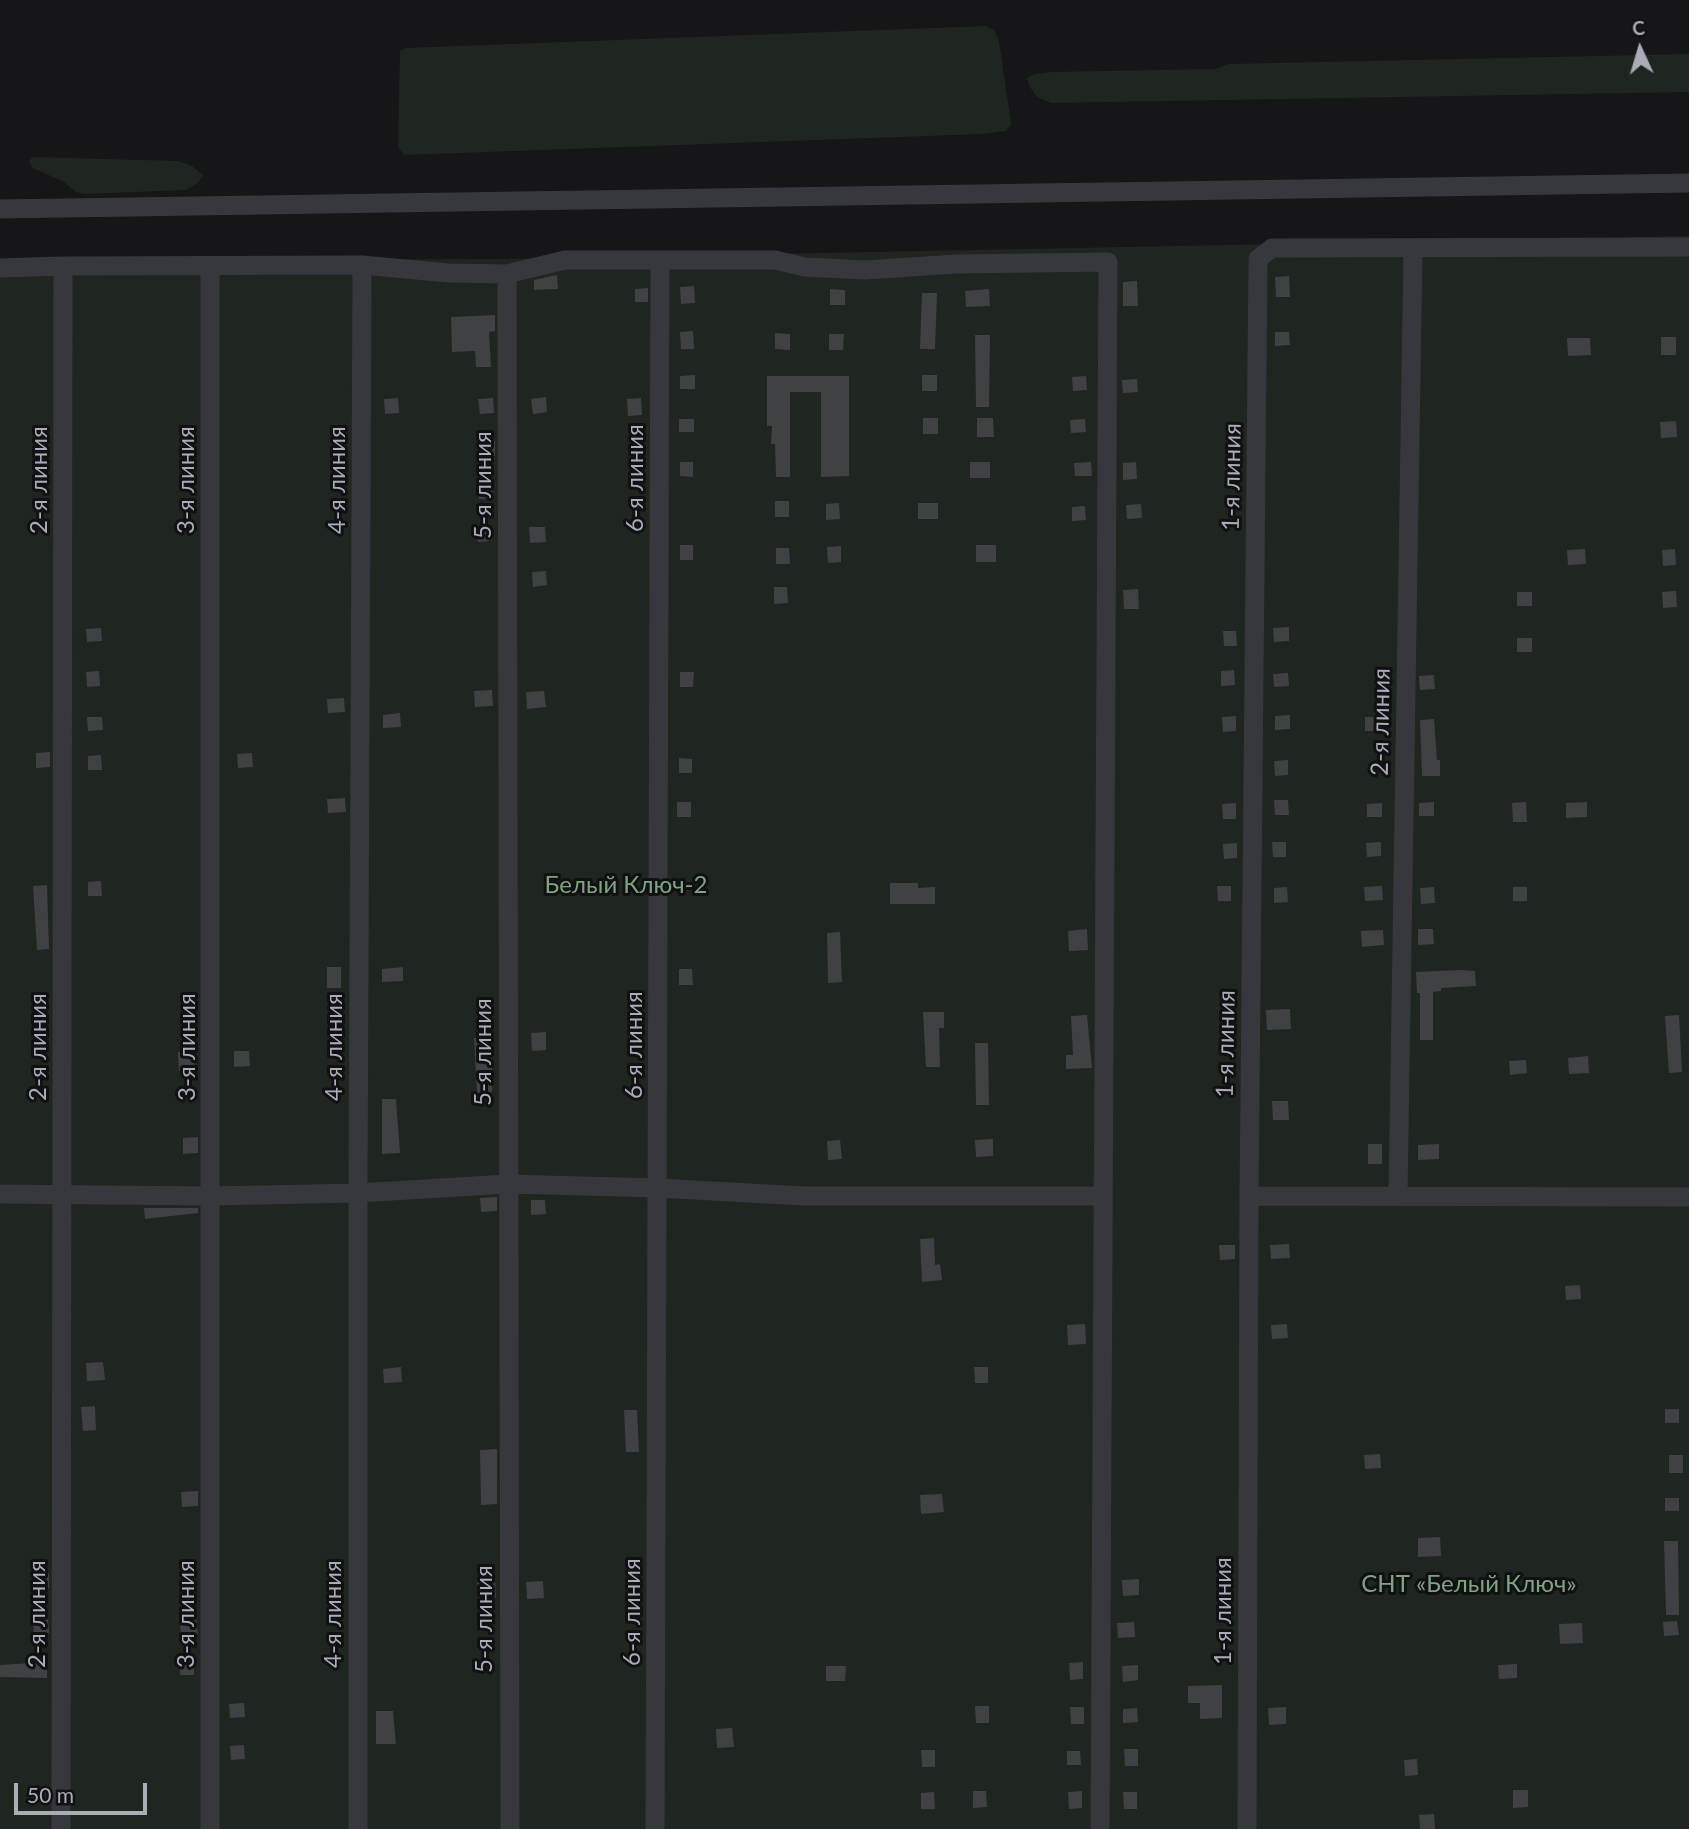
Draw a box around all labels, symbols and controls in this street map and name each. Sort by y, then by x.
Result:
north arrow [1605,14,1675,84]
text: С [1631,16,1646,39]
street label: 1-я линия [1217,423,1247,531]
street label: 6-я линия [621,424,649,532]
street label: 2-я линия [25,426,53,534]
street label: 3-я линия [172,426,200,534]
street label: 4-я линия [323,426,351,534]
street label: 5-я линия [469,431,497,539]
street label: 2-я линия [1366,668,1396,776]
park label: Белый Ключ-2 [545,871,707,899]
street label: 1-я линия [1211,990,1241,1098]
street label: 6-я линия [620,991,648,1099]
street label: 2-я линия [24,993,52,1101]
street label: 3-я линия [173,993,201,1101]
street label: 4-я линия [320,993,348,1101]
street label: 5-я линия [469,998,497,1106]
street label: 1-я линия [1209,1557,1237,1665]
street label: 6-я линия [618,1558,646,1666]
street label: 2-я линия [23,1560,51,1668]
street label: 3-я линия [172,1560,200,1668]
street label: 4-я линия [319,1560,347,1668]
street label: 5-я линия [470,1565,498,1673]
park label: СНТ «Белый Ключ» [1361,1570,1577,1598]
scale bar [18,1770,150,1814]
text: 50 m [27,1782,74,1807]

